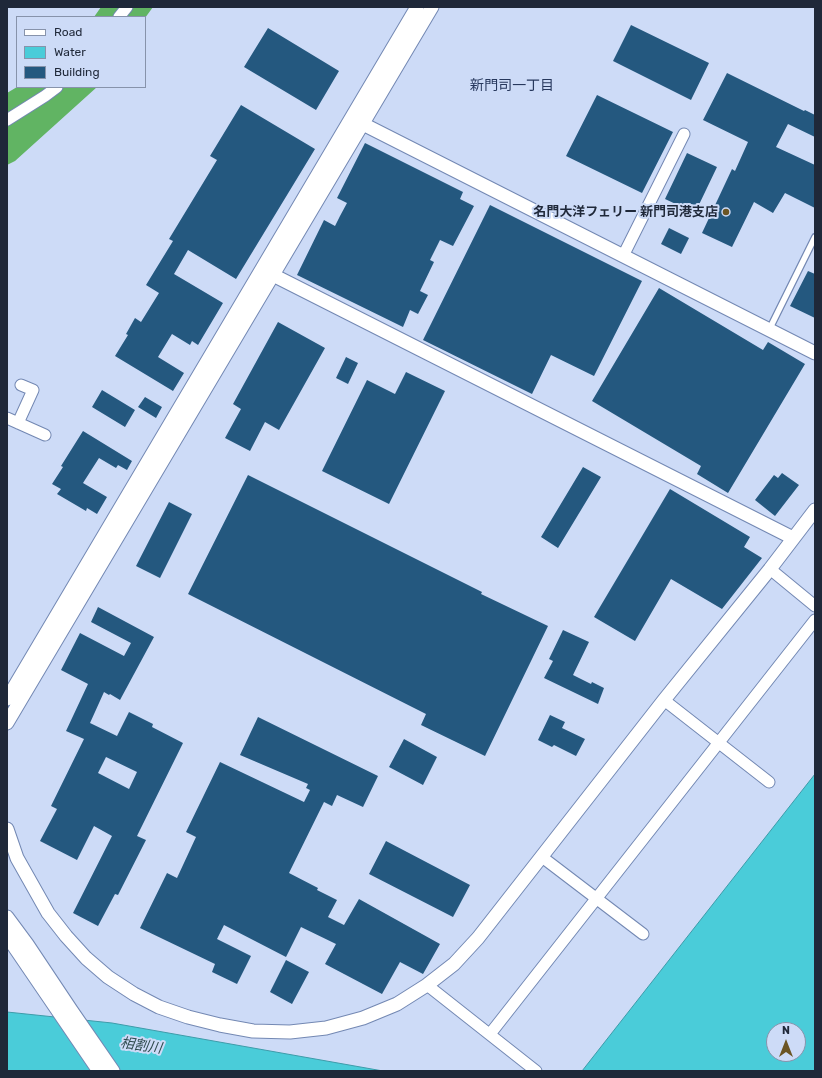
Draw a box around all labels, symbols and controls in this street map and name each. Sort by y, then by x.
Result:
legend [16,16,146,88]
text: Road [54,25,82,39]
text: Water [54,45,86,59]
text: Building [54,65,100,79]
district label: 新門司一丁目 [470,78,554,94]
place label: 名門大洋フェリー 新門司港支店 [533,204,718,220]
marker: 名門大洋フェリー 新門司港支店 [721,207,731,217]
north arrow [766,1022,806,1062]
text: N [782,1024,790,1037]
water label: 相割川 [119,1035,163,1057]

